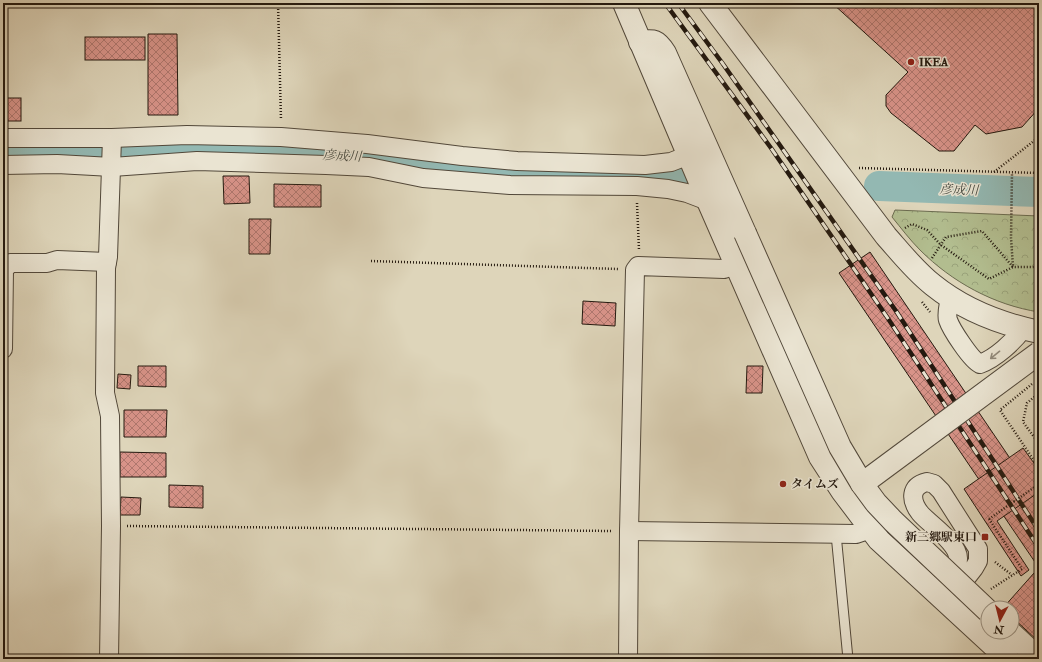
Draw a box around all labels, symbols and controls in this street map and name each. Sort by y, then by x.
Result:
place label: IKEA [919,55,949,70]
marker: IKEA [906,57,916,67]
water label: 彦成川 [322,147,364,165]
water label: 彦成川 [939,181,981,199]
one-way arrow [990,351,1000,360]
place label: タイムズ [791,477,839,492]
marker: タイムズ [778,479,788,489]
place label: 新三郷駅東口 [905,530,977,545]
marker: 新三郷駅東口 [980,532,990,542]
north arrow [980,600,1020,640]
text: N [992,622,1006,637]

